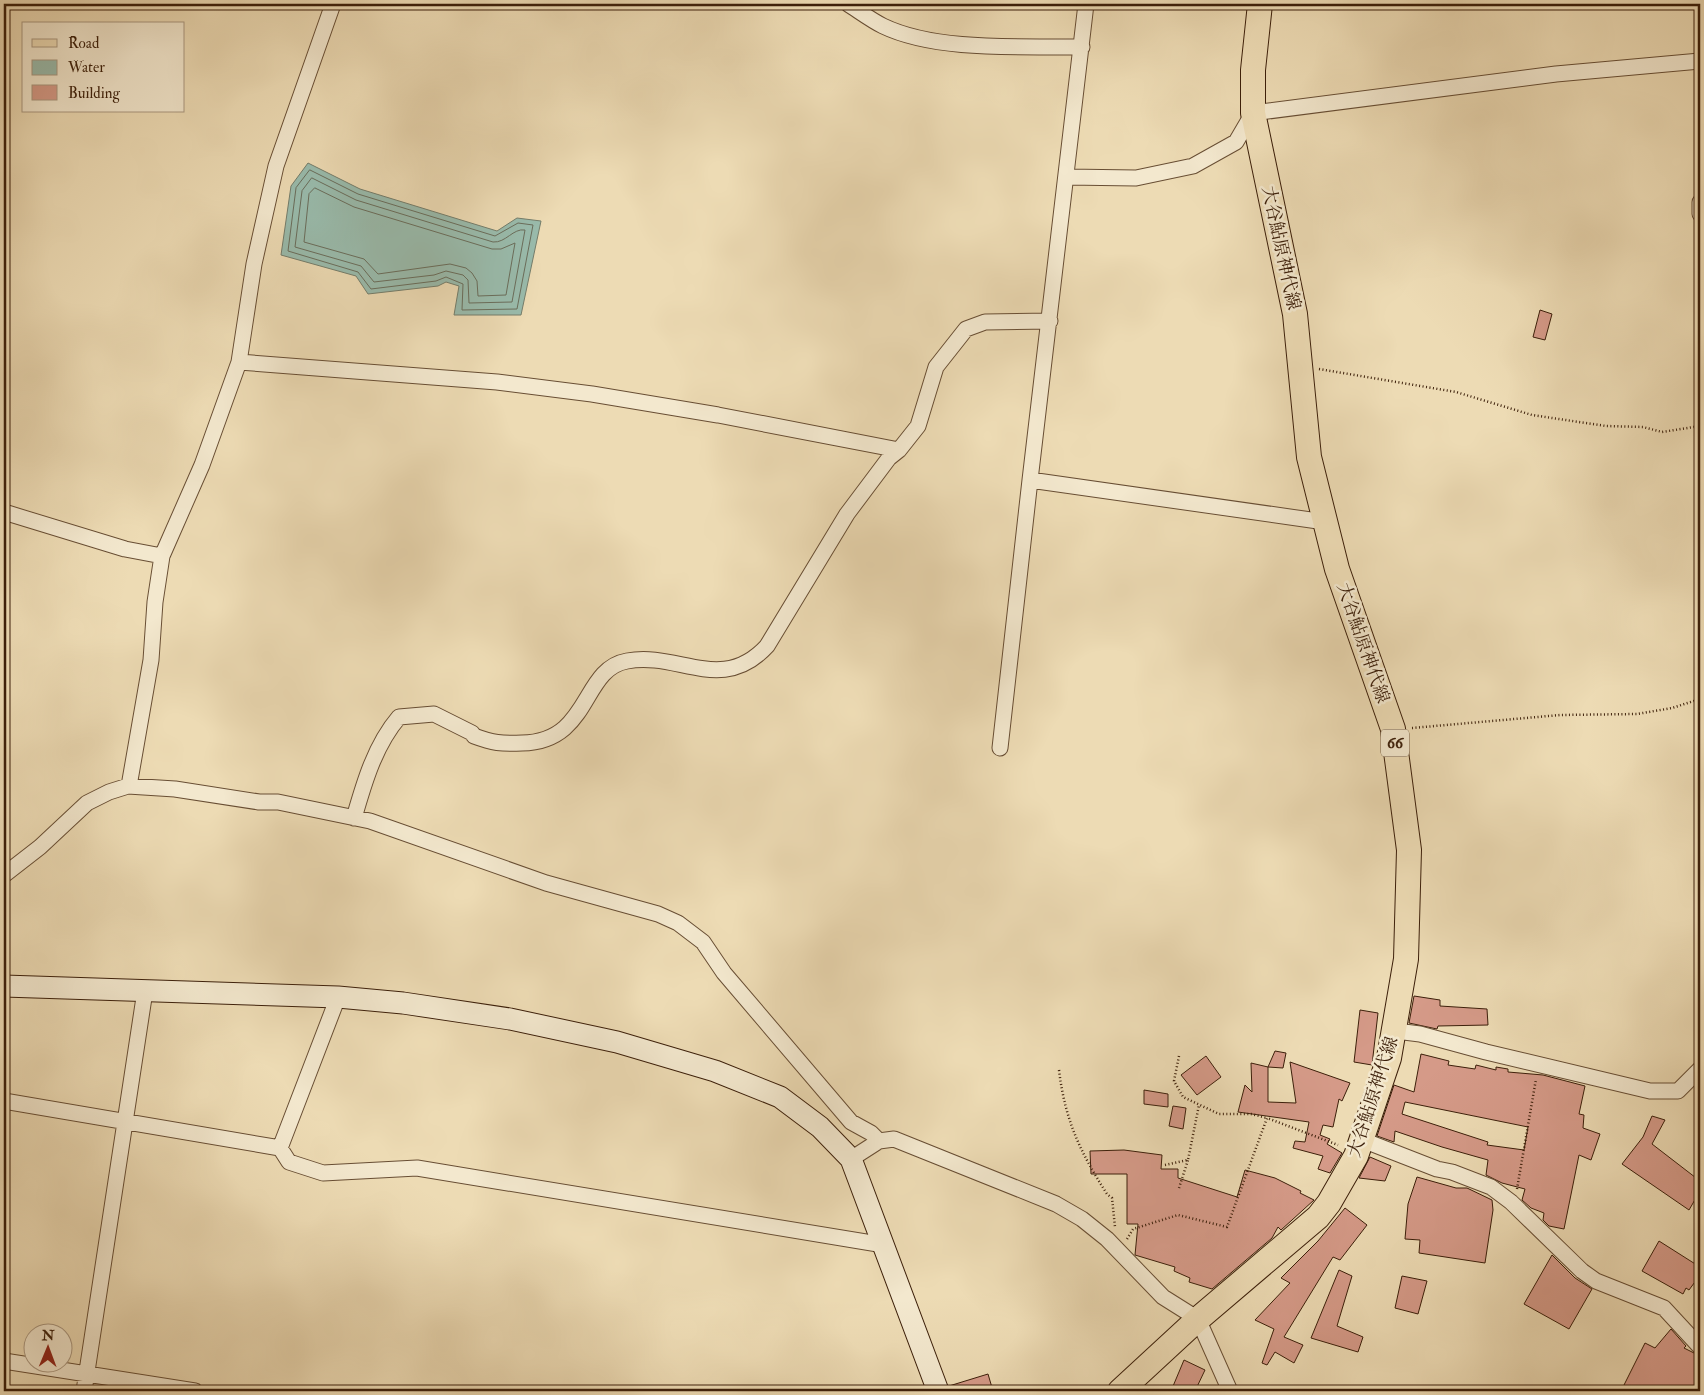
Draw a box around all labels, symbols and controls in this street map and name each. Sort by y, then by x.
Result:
legend [22,22,185,112]
text: Road [68,34,100,53]
text: Water [67,58,105,77]
text: Building [68,84,120,103]
street label: 大谷鮎原神代線 [1257,184,1305,312]
street label: 大谷鮎原神代線 [1332,580,1394,706]
road number: 66 [1381,730,1409,756]
street label: 大谷鮎原神代線 [1343,1034,1403,1160]
north arrow [22,1322,72,1372]
text: N [41,1327,55,1344]

